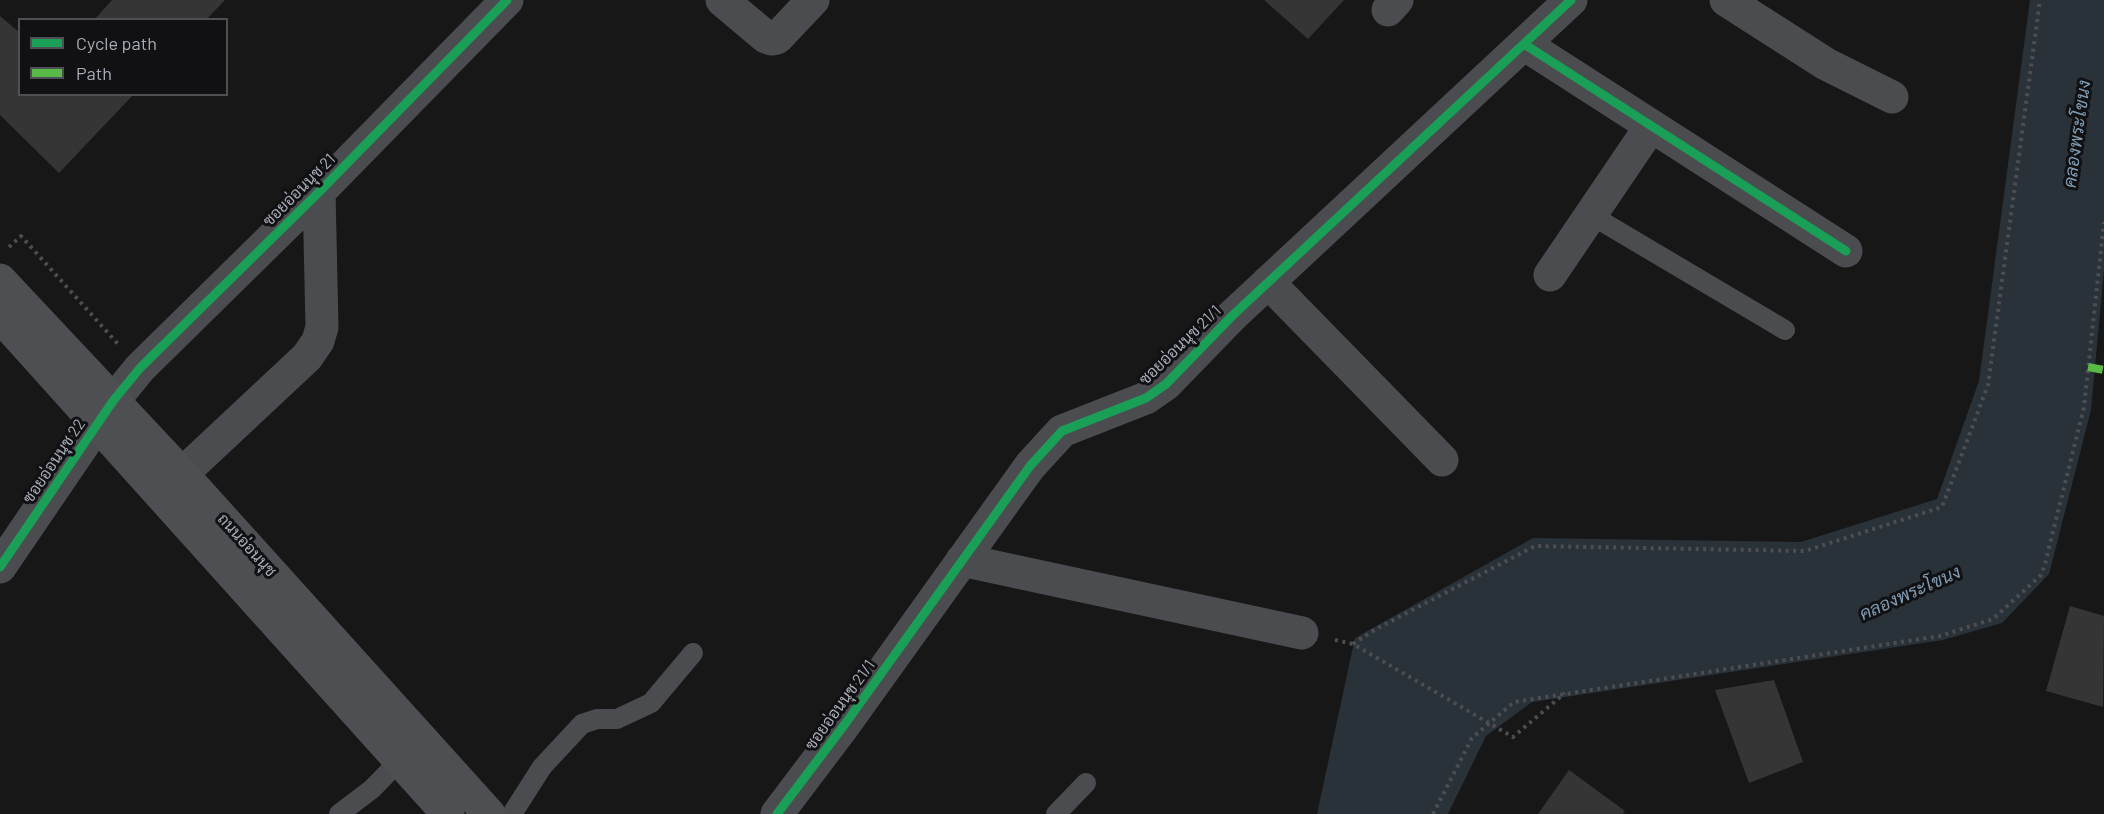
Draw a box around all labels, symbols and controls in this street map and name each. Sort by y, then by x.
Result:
legend [18,18,228,96]
text: Cycle path [76,32,157,54]
text: Path [76,62,112,84]
water label: คลองพระโขนง [2059,79,2095,189]
street label: ซอยอ่อนนุช 21 [259,150,339,230]
street label: ซอยอ่อนนุช 21/1 [1135,301,1225,389]
street label: ซอยอ่อนนุช 22 [19,415,89,507]
street label: ถนนอ่อนนุช [214,509,280,581]
water label: คลองพระโขนง [1856,561,1964,625]
street label: ซอยอ่อนนุช 21/1 [801,656,879,754]

